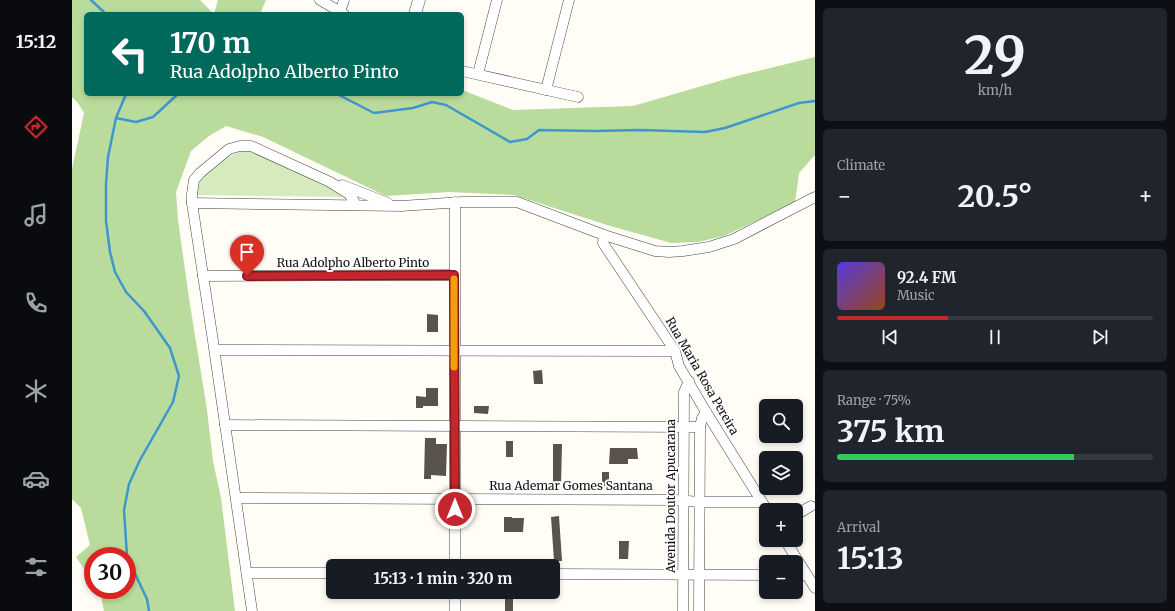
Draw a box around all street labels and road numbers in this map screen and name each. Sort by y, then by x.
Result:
street label: Rua Adolpho Alberto Pinto [277,255,429,270]
street label: Rua Maria Rosa Pereira [663,314,743,438]
street label: Avenida Doutor Apucarana [663,418,678,574]
street label: Rua Ademar Gomes Santana [489,478,653,493]

